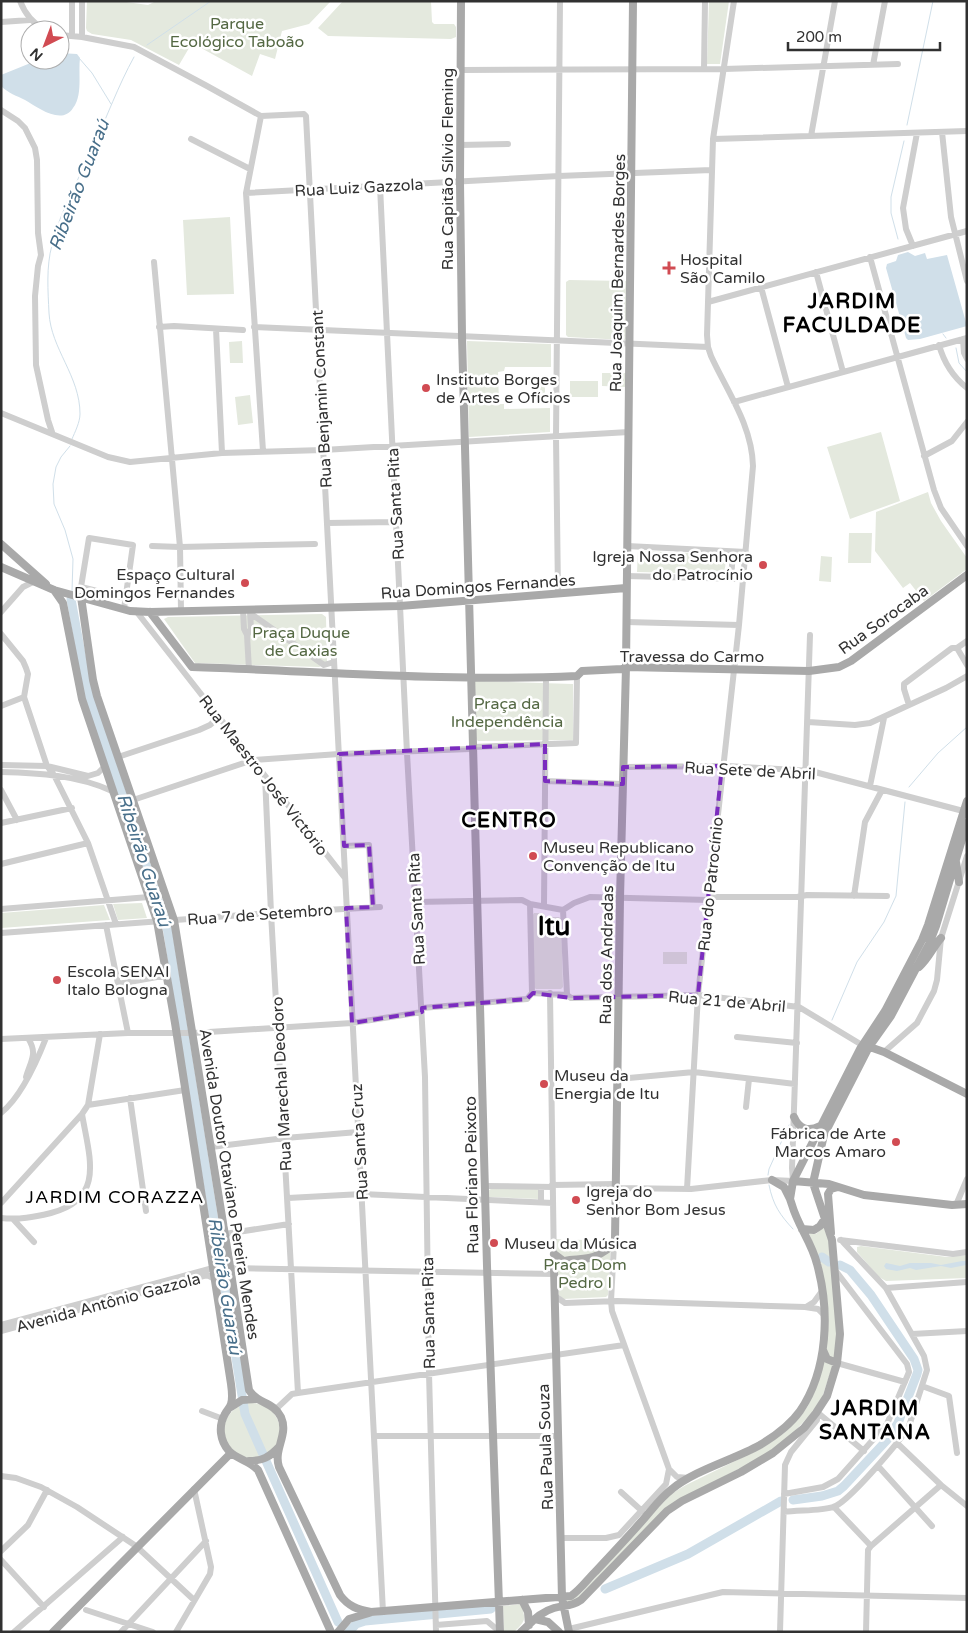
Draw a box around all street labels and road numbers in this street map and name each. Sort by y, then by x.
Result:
street label: Rua Capitão Sílvio Fleming [438,68,458,270]
street label: Rua Joaquim Bernardes Borges [606,154,630,392]
street label: Rua Luiz Gazzola [294,175,424,201]
street label: Rua Benjamin Constant [307,309,337,489]
street label: Rua Santa Rita [383,447,409,561]
street label: Rua Domingos Fernandes [380,570,576,604]
street label: Rua Sorocaba [835,581,932,659]
street label: Travessa do Carmo [620,647,764,667]
street label: Rua Maestro José Victório [194,691,332,860]
street label: Rua Sete de Abril [684,758,816,784]
street label: Rua do Patrocínio [694,816,728,952]
street label: Rua Santa Rita [404,852,430,966]
street label: Rua dos Andradas [596,885,618,1025]
street label: Rua 7 de Setembro [186,900,334,930]
street label: Rua 21 de Abril [667,987,787,1017]
street label: Rua Marechal Deodoro [267,996,297,1172]
street label: Avenida Doutor Otaviano Pereira Mendes [195,1027,264,1341]
street label: Rua Santa Cruz [347,1083,373,1201]
street label: Rua Floriano Peixoto [461,1096,483,1254]
street label: Rua Santa Rita [418,1257,440,1369]
street label: Avenida Antônio Gazzola [14,1269,203,1337]
street label: Rua Paula Souza [534,1383,558,1511]

